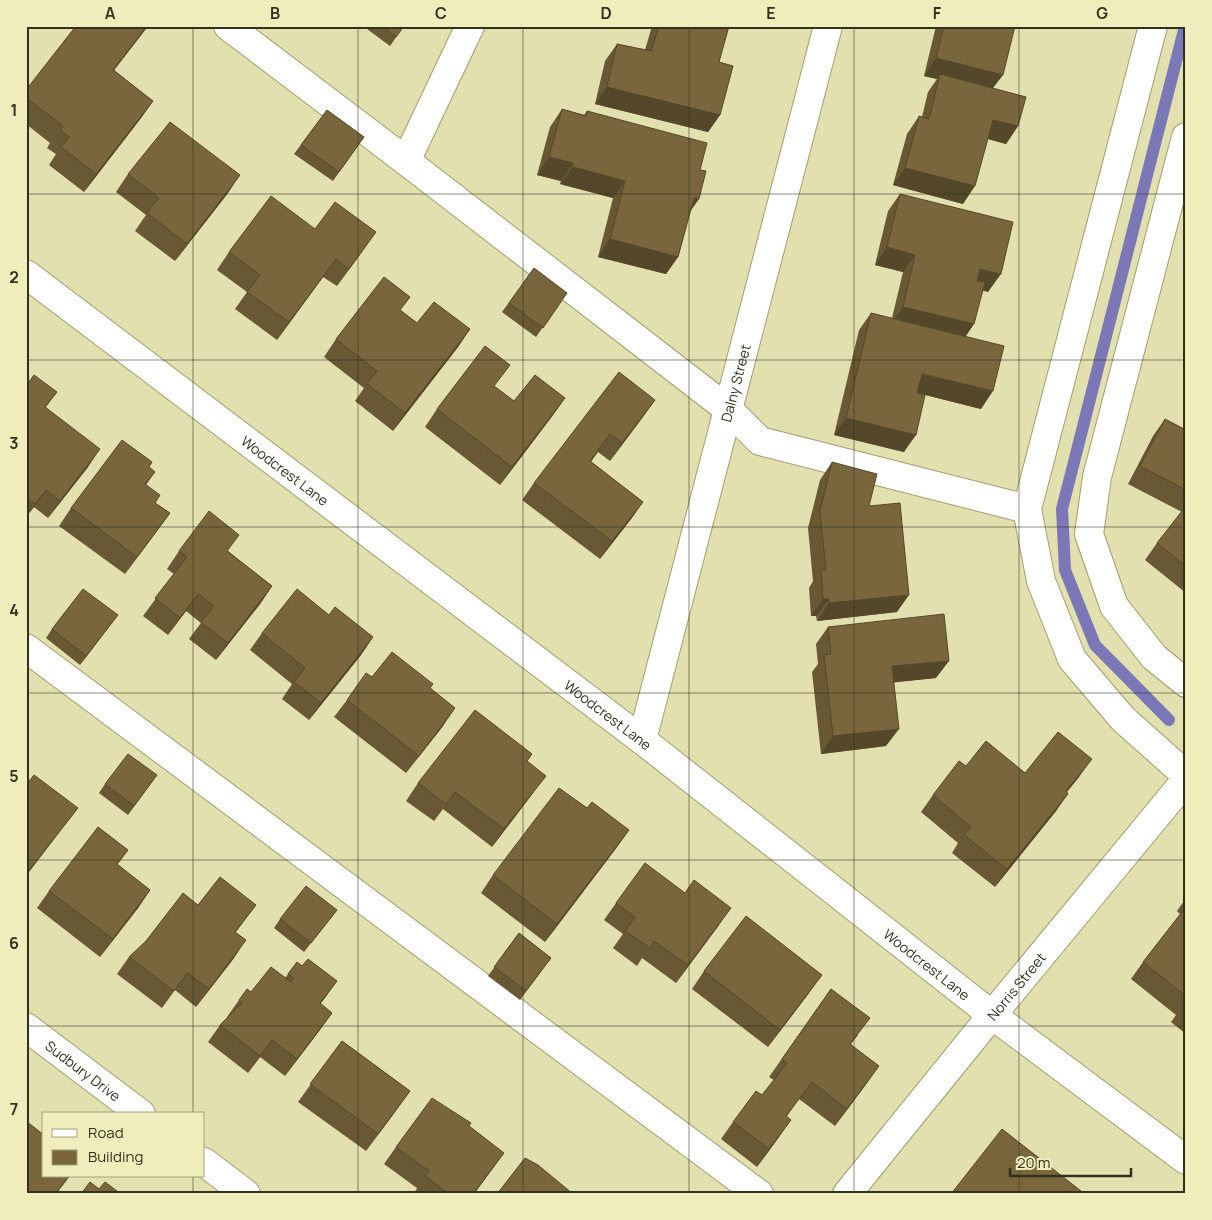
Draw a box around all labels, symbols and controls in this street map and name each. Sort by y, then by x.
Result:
text: A [105,2,116,24]
text: B [270,2,280,24]
text: C [435,2,447,24]
text: D [600,2,612,24]
text: E [766,2,776,24]
text: F [933,2,942,24]
text: G [1096,2,1108,24]
text: 1 [10,99,18,121]
text: 2 [9,266,19,288]
street label: Dalny Street [716,341,754,424]
street label: Woodcrest Lane [238,431,333,509]
text: 3 [9,432,19,454]
text: 4 [9,599,19,621]
street label: Woodcrest Lane [561,675,656,754]
text: 5 [9,765,19,787]
street label: Woodcrest Lane [880,924,974,1004]
text: 6 [9,932,19,954]
street label: Norris Street [982,948,1050,1024]
street label: Sudbury Drive [42,1036,125,1105]
text: 7 [10,1098,18,1120]
legend [42,1112,205,1178]
text: Road [88,1122,124,1143]
scale bar [1010,1145,1131,1177]
text: Building [88,1146,143,1167]
text: 20 m [1017,1152,1050,1173]

